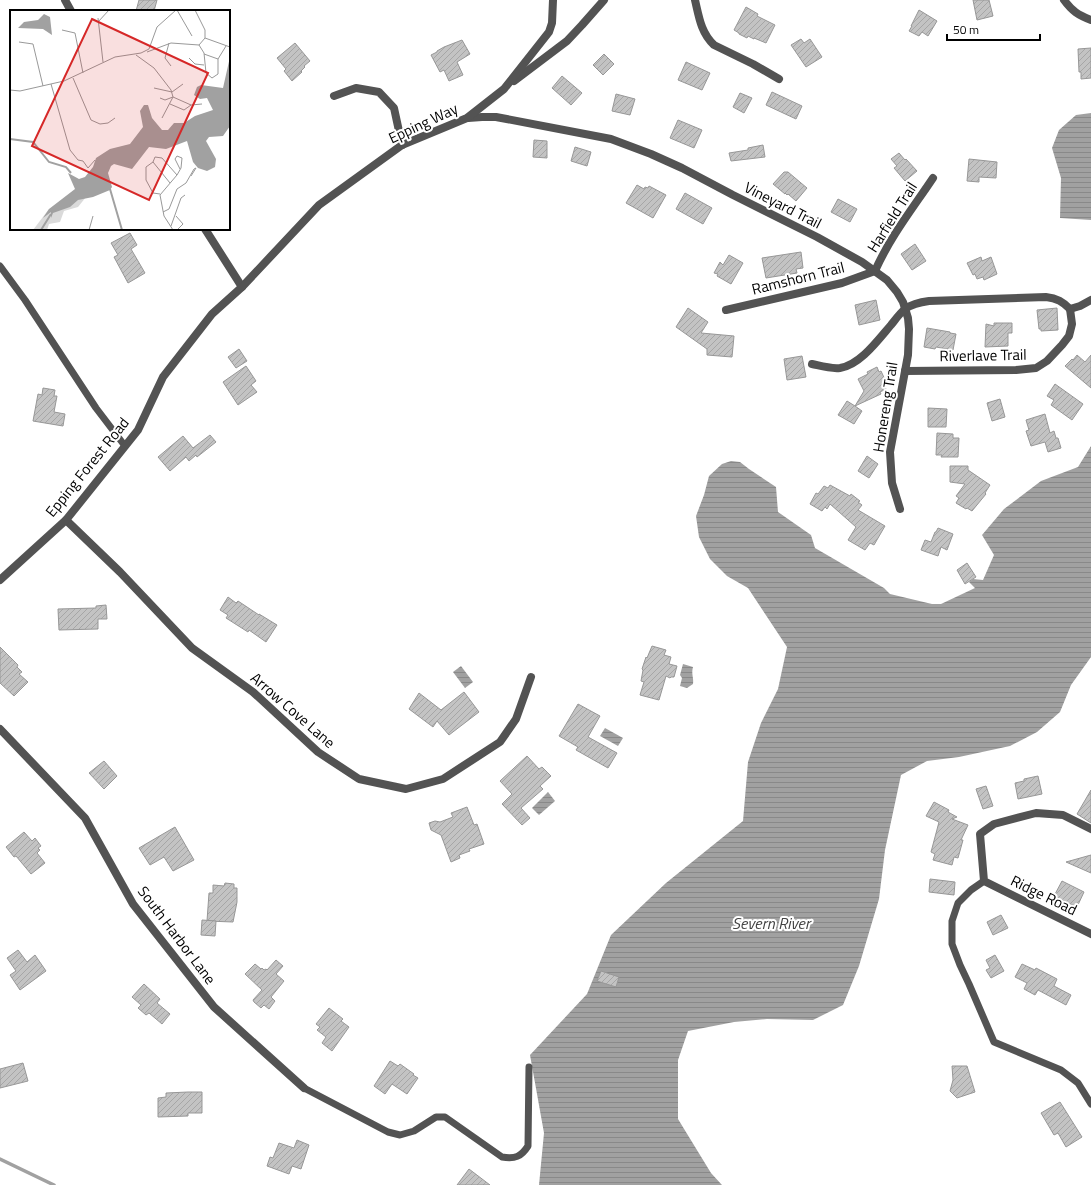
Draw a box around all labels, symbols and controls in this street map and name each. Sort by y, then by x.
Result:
inset map [10,10,230,230]
scale bar [947,16,1040,42]
text: 50 m [953,20,979,39]
street label: Epping Way [385,97,461,149]
street label: Vineyard Trail [740,176,826,234]
street label: Harfield Trail [861,177,923,257]
street label: Ramshorn Trail [749,255,847,301]
street label: Riverlave Trail [939,343,1027,367]
street label: Honereng Trail [866,360,904,454]
street label: Epping Forest Road [39,412,135,522]
street label: Arrow Cove Lane [246,667,340,753]
street label: Ridge Road [1007,869,1081,921]
street label: South Harbor Lane [132,881,222,989]
water label: Severn River [732,911,812,935]

